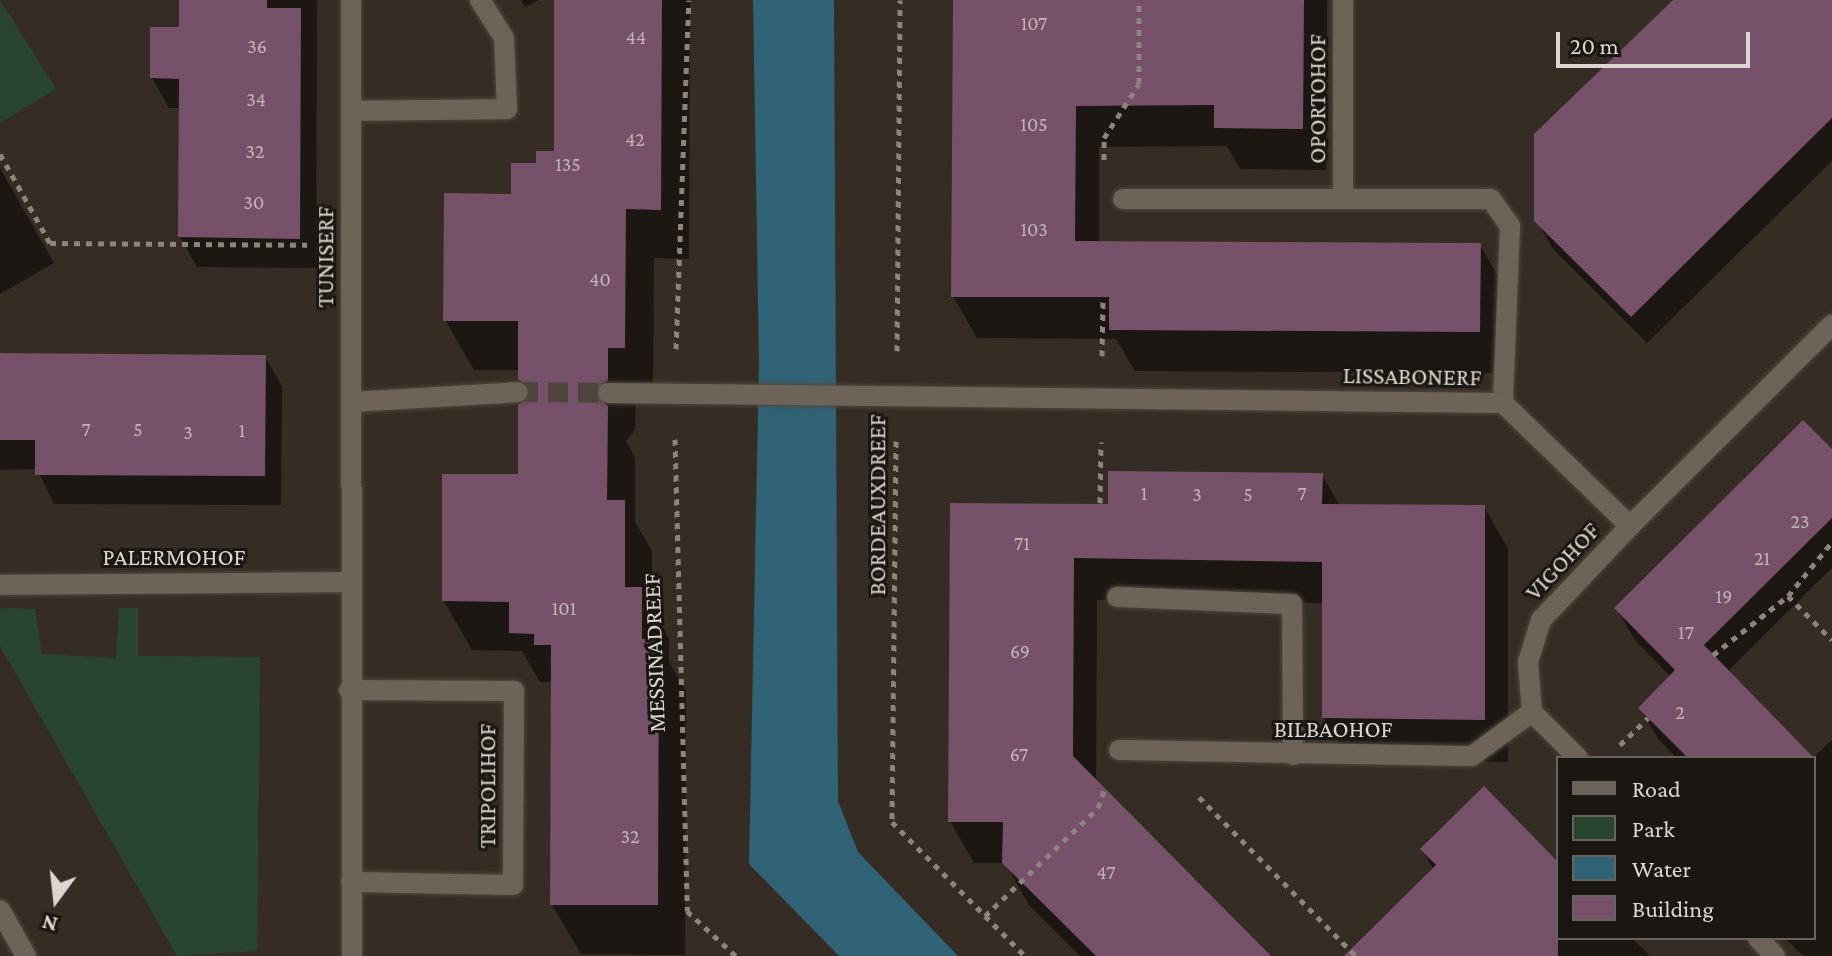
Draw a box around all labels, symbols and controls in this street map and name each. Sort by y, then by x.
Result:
house number: 107 [1021,11,1047,35]
scale bar [1560,16,1754,66]
house number: 44 [626,25,646,49]
text: 20 m [1570,32,1619,59]
house number: 36 [247,34,267,58]
street label: OPORTOHOF [1303,34,1331,164]
house number: 34 [246,87,266,111]
house number: 105 [1020,112,1048,136]
house number: 42 [625,127,645,151]
house number: 32 [246,139,264,163]
house number: 135 [555,152,581,176]
house number: 30 [244,190,264,214]
street label: TUNISERF [311,206,339,308]
house number: 103 [1020,217,1048,241]
house number: 40 [589,267,611,291]
street label: LISSABONERF [1343,360,1481,392]
street label: BORDEAUXDREEF [863,414,891,596]
house number: 7 [81,417,91,441]
house number: 5 [133,417,143,441]
house number: 1 [239,418,245,442]
house number: 3 [183,420,193,444]
house number: 1 [1141,481,1147,505]
house number: 7 [1297,481,1307,505]
house number: 3 [1192,482,1202,506]
house number: 5 [1243,482,1253,506]
house number: 23 [1790,509,1810,533]
street label: VIGOHOF [1519,516,1605,606]
house number: 71 [1014,531,1030,555]
street label: PALERMOHOF [103,543,245,571]
house number: 21 [1754,546,1770,570]
street label: MESSINADREEF [637,573,671,733]
house number: 19 [1716,584,1732,608]
house number: 101 [552,596,576,620]
house number: 17 [1678,620,1694,644]
house number: 69 [1010,639,1030,663]
house number: 2 [1675,700,1685,724]
street label: BILBAOHOF [1274,715,1392,743]
street label: TRIPOLIHOF [473,724,501,848]
house number: 67 [1010,742,1028,766]
legend [1556,756,1816,940]
text: Road [1632,775,1681,802]
text: Park [1632,815,1675,842]
house number: 32 [621,824,639,848]
text: Water [1632,855,1691,882]
north arrow [16,860,96,940]
house number: 47 [1097,860,1115,884]
text: Building [1632,895,1714,922]
text: N [39,910,60,938]

